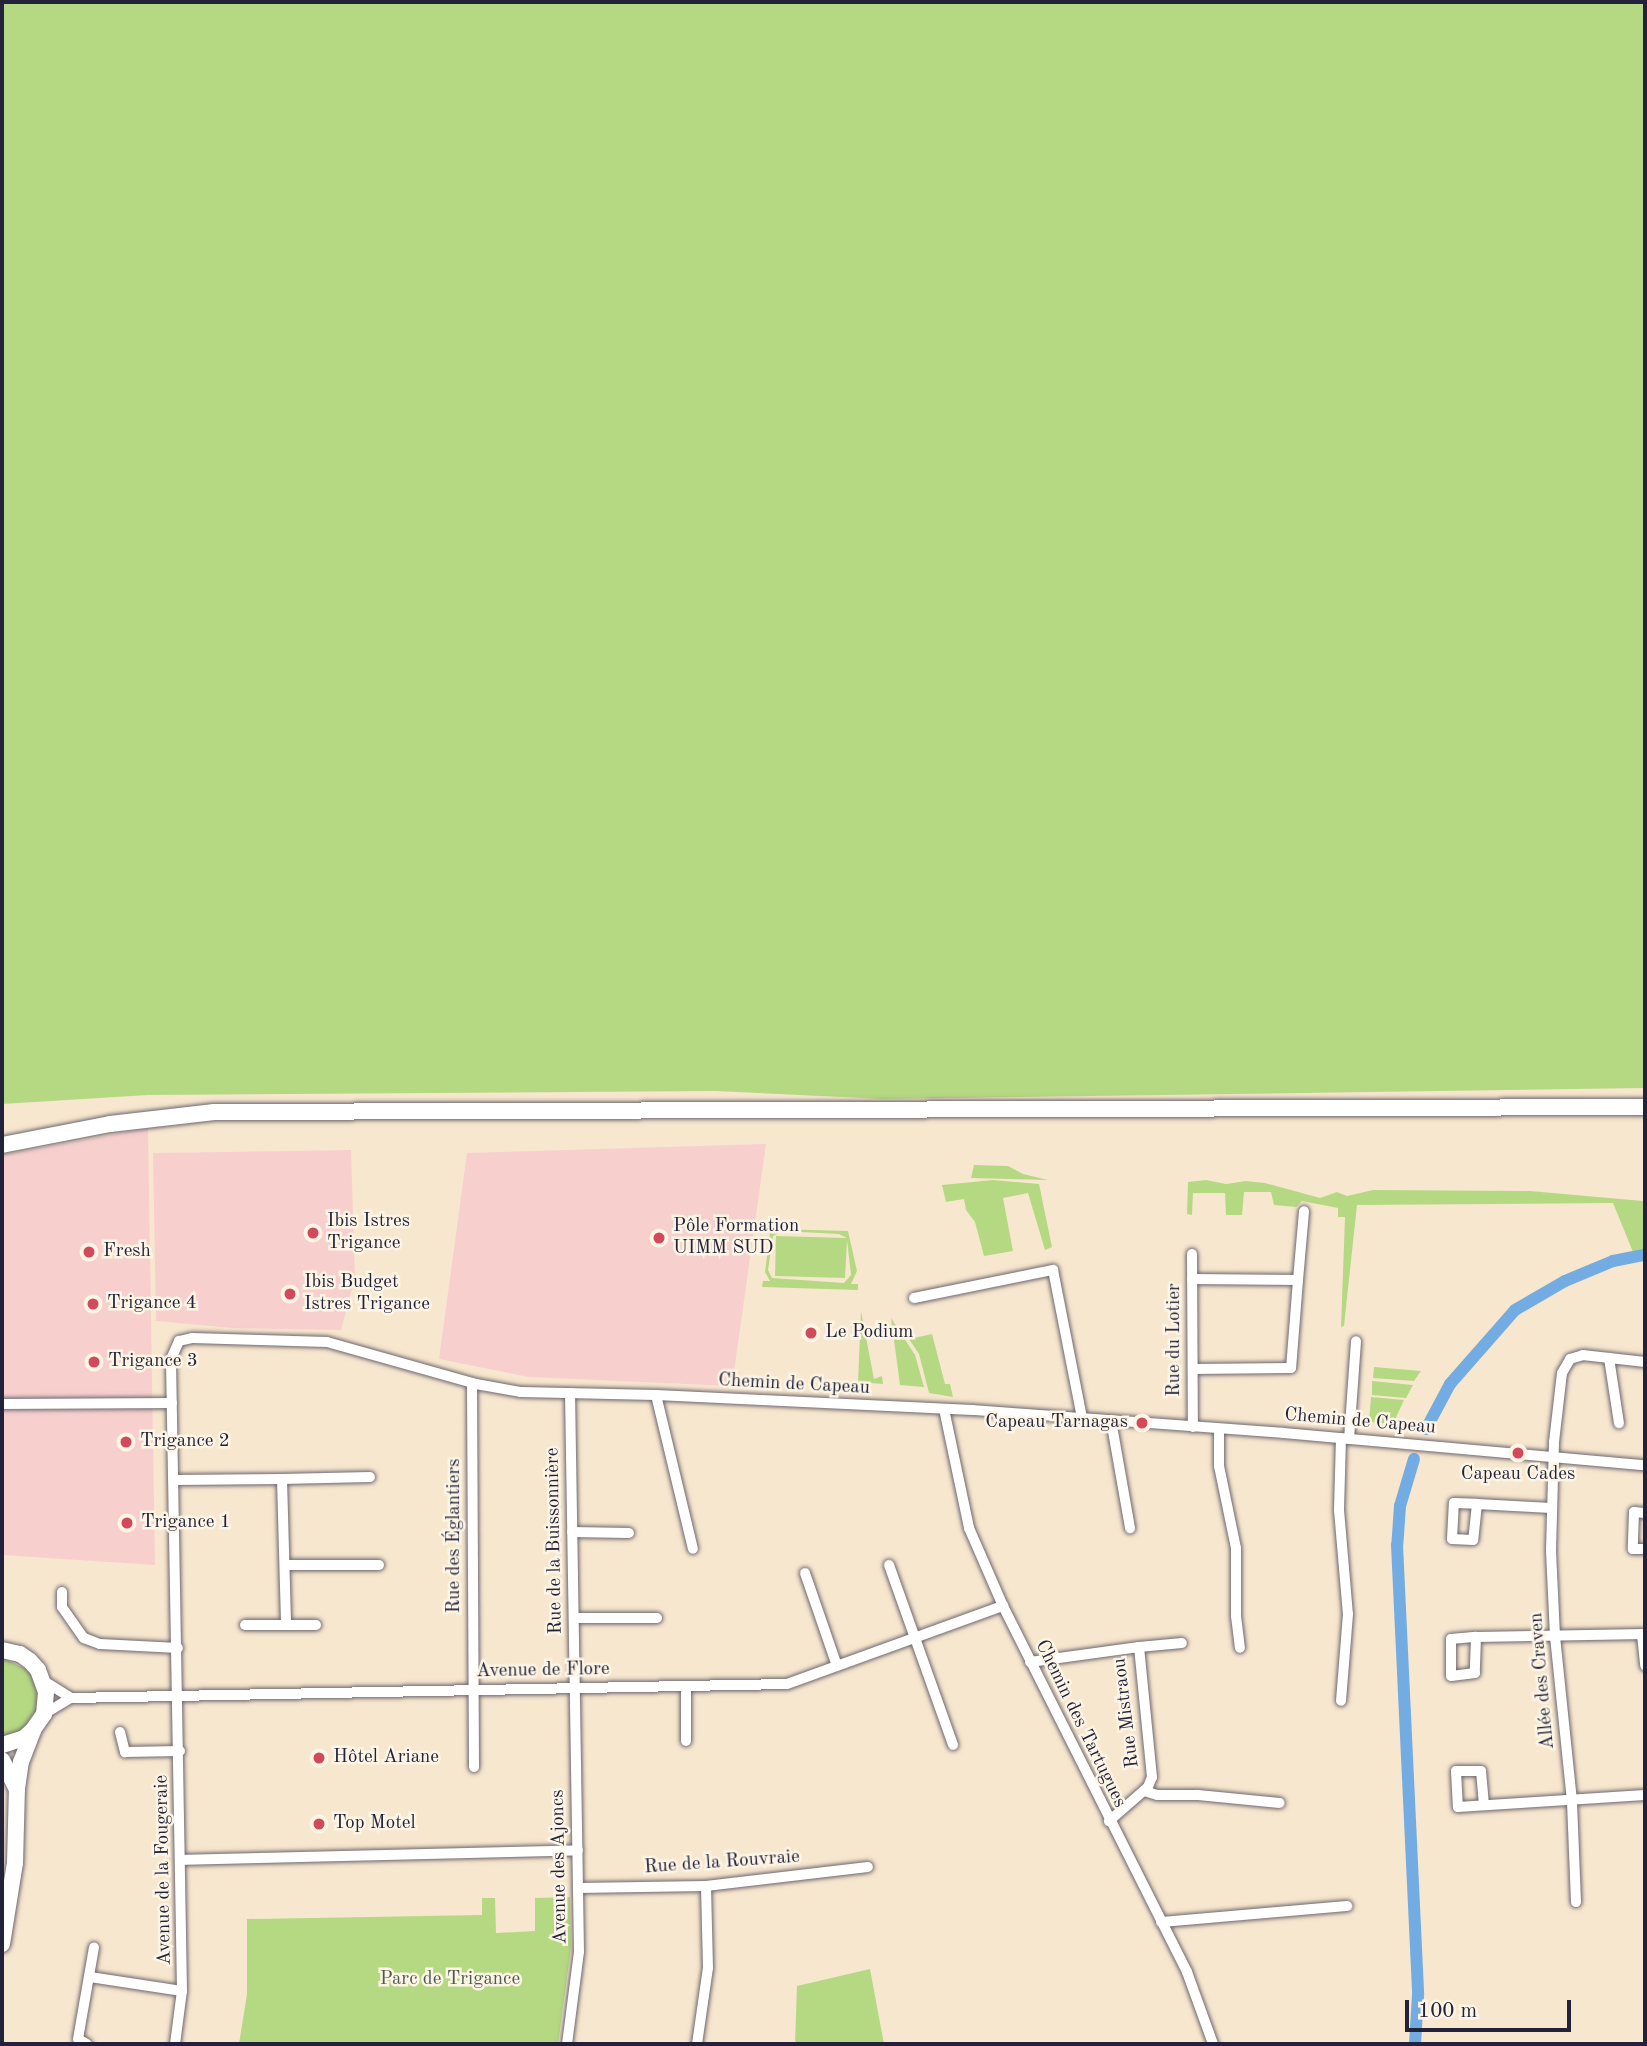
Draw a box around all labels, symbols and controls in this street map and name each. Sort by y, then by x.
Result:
place label: Ibis Istres Trigance [327,1211,410,1255]
place label: Pôle Formation UIMM SUD [673,1216,799,1260]
marker: Ibis Istres Trigance [305,1225,321,1241]
marker: Pôle Formation UIMM SUD [651,1230,667,1246]
place label: Fresh [103,1241,151,1263]
marker: Fresh [81,1244,97,1260]
place label: Ibis Budget Istres Trigance [304,1272,430,1316]
street label: Rue du Lotier [1164,1283,1186,1397]
marker: Ibis Budget Istres Trigance [282,1286,298,1302]
place label: Trigance 4 [107,1293,197,1315]
marker: Trigance 4 [85,1296,101,1312]
place label: Le Podium [825,1322,913,1344]
marker: Le Podium [803,1325,819,1341]
place label: Trigance 3 [108,1351,198,1373]
marker: Trigance 3 [86,1354,102,1370]
street label: Chemin de Capeau [718,1370,870,1400]
street label: Chemin de Capeau [1283,1404,1437,1440]
place label: Capeau Tarnagas [985,1412,1128,1434]
marker: Capeau Tarnagas [1134,1415,1150,1431]
place label: Trigance 2 [140,1431,230,1453]
marker: Trigance 2 [118,1434,134,1450]
marker: Capeau Cades [1510,1445,1526,1461]
street label: Rue de la Buissonnière [542,1447,568,1635]
street label: Rue des Églantiers [444,1459,466,1613]
place label: Capeau Cades [1461,1464,1575,1486]
place label: Trigance 1 [141,1512,231,1534]
marker: Trigance 1 [119,1515,135,1531]
street label: Allée des Craven [1526,1612,1560,1750]
street label: Chemin des Tartugues [1029,1636,1131,1812]
street label: Rue Mistraou [1109,1657,1145,1769]
street label: Avenue de Flore [476,1658,610,1684]
place label: Hôtel Ariane [333,1747,439,1769]
marker: Hôtel Ariane [311,1750,327,1766]
street label: Avenue de la Fougeraie [151,1775,177,1965]
street label: Avenue des Ajoncs [547,1789,573,1945]
place label: Top Motel [333,1813,416,1835]
marker: Top Motel [311,1816,327,1832]
street label: Rue de la Rouvraie [643,1846,801,1880]
park label: Parc de Trigance [380,1969,520,1991]
scale bar [1409,1986,1575,2030]
text: 100 m [1418,2001,1477,2022]

